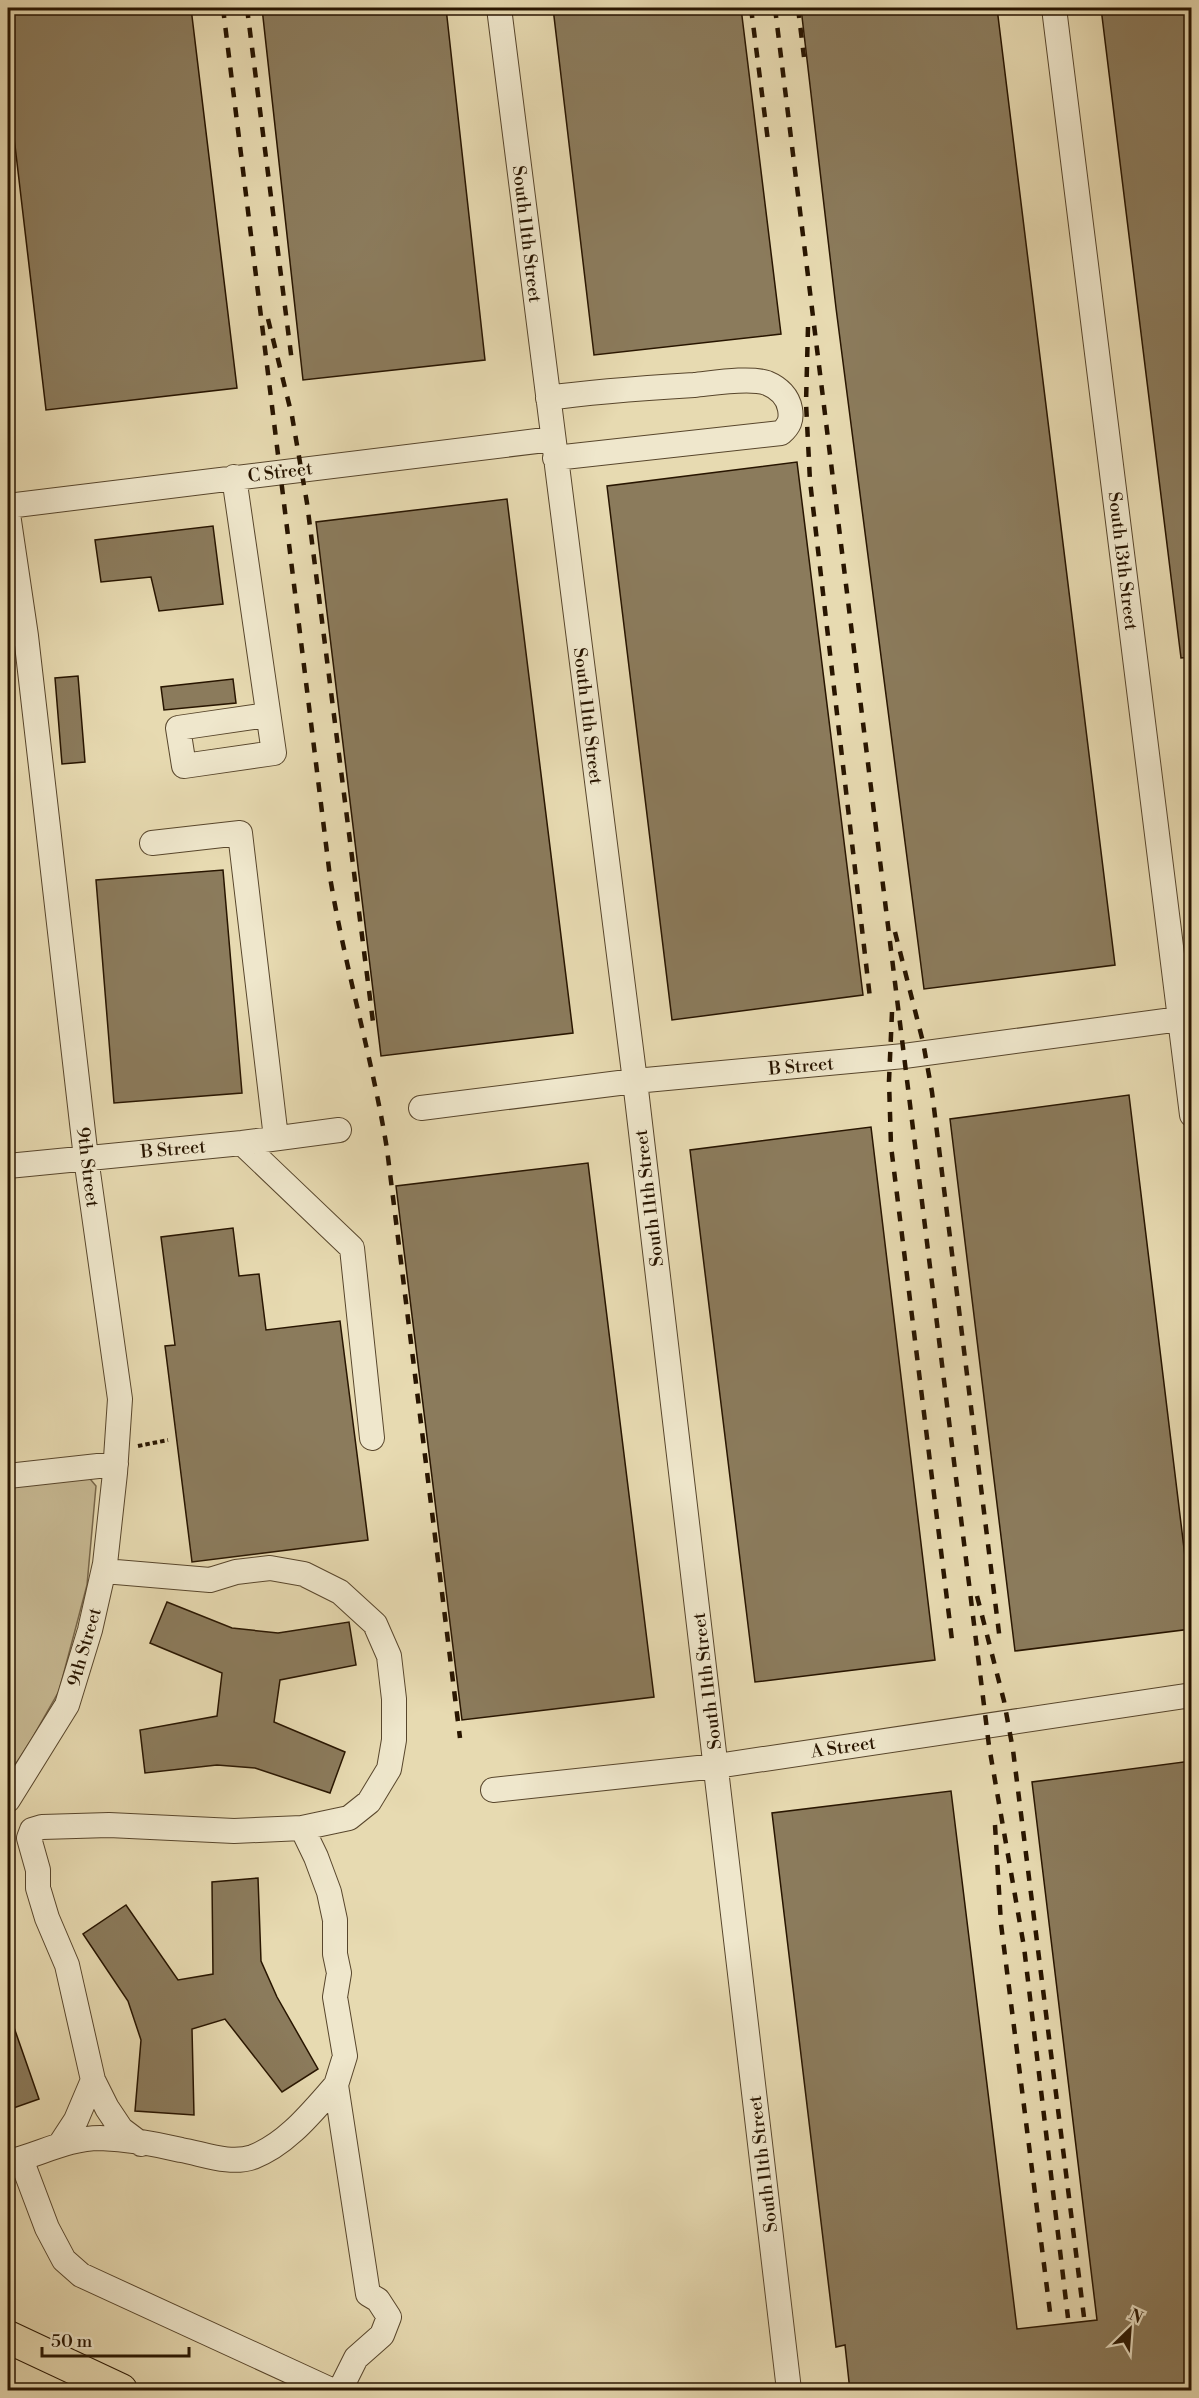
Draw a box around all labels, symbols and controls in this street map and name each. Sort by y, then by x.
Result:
street label: South 11th Street [507,164,546,304]
street label: C Street [246,457,314,488]
street label: South 13th Street [1103,491,1142,632]
street label: South 11th Street [568,646,607,786]
street label: B Street [767,1052,835,1081]
street label: 9th Street [71,1126,104,1209]
street label: South 11th Street [630,1128,669,1268]
street label: B Street [139,1135,207,1164]
street label: 9th Street [62,1605,107,1689]
street label: South 11th Street [688,1611,727,1751]
street label: A Street [808,1732,877,1764]
street label: South 11th Street [744,2094,783,2234]
north arrow [1100,2299,1160,2359]
text: N [1126,2305,1146,2328]
scale bar [42,2320,189,2358]
text: 50 m [51,2330,93,2353]

